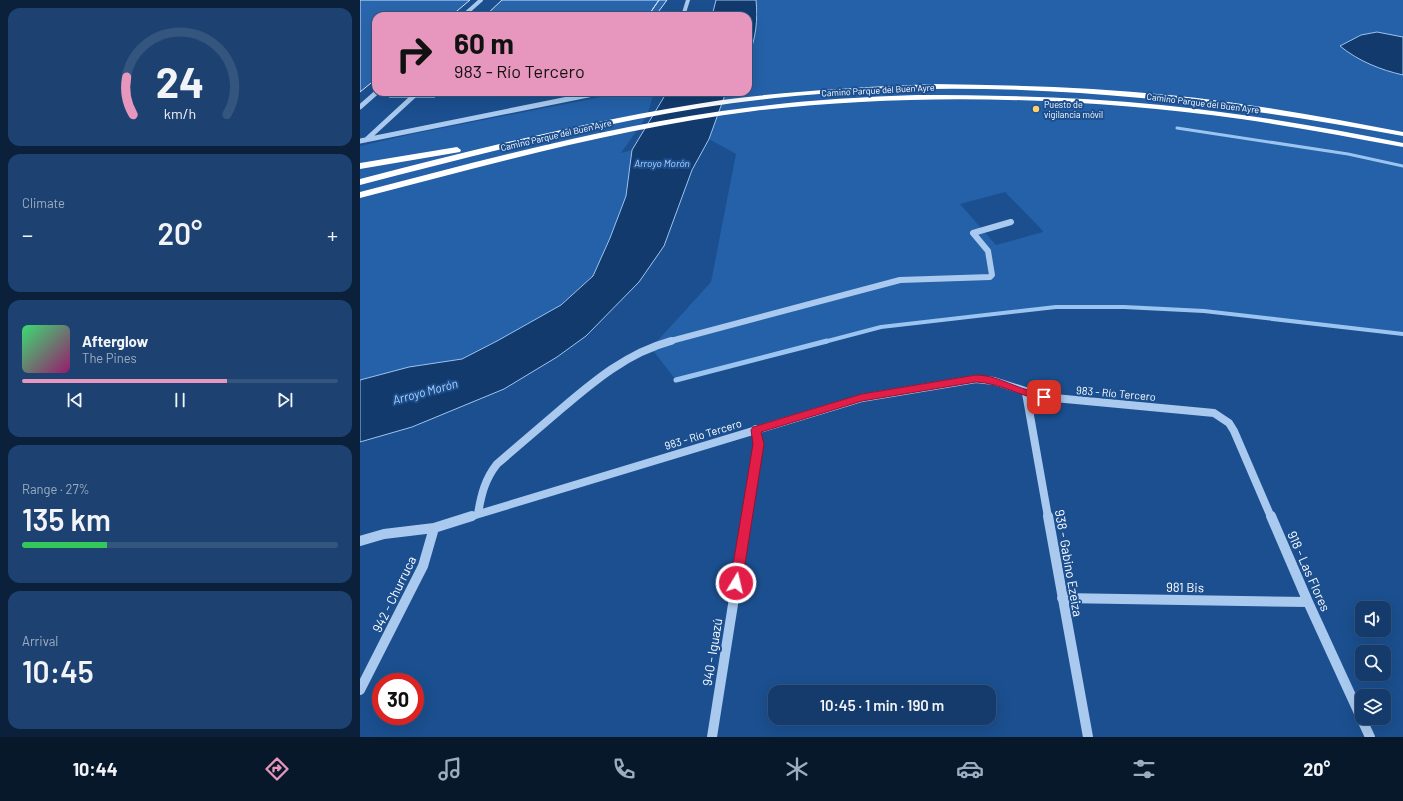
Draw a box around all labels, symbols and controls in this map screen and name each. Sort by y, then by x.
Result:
text: 60 m [454,26,514,60]
icon: right [388,28,440,80]
text: 24 [156,56,204,106]
text: 983 - Río Tercero [454,60,585,82]
street label: Camino Parque del Buen Ayre [821,82,935,98]
street label: Camino Parque del Buen Ayre [1146,91,1260,115]
place label: Puesto de vigilancia móvil [1044,99,1103,120]
text: km/h [164,104,196,121]
marker: Puesto de vigilancia móvil [1031,104,1041,114]
street label: Camino Parque del Buen Ayre [499,117,613,153]
water label: Arroyo Morón [634,157,690,169]
text: Climate [22,195,65,211]
text: 20° [158,215,202,251]
text: − [22,221,33,247]
text: + [327,221,338,247]
text: Afterglow [82,332,148,350]
text: The Pines [82,350,137,366]
water label: Arroyo Morón [391,376,459,406]
pin [1027,380,1061,414]
street label: 983 - Río Tercero [1076,383,1156,403]
icon: arrive [1033,386,1055,408]
icon: previous [64,389,86,411]
icon: pause [169,389,191,411]
icon: next [274,389,296,411]
street label: 983 - Río Tercero [663,416,743,452]
text: Range · 27% [22,481,90,497]
text: 135 km [22,501,111,537]
street label: 938 - Gabino Ezeiza [1052,508,1086,618]
street label: 918 - Las Flores [1284,528,1334,614]
street label: 942 - Churruca [369,553,419,635]
position arrow [715,562,757,604]
street label: 981 Bis [1166,579,1204,595]
map controls [1355,601,1391,725]
button: sound [1355,601,1391,637]
street label: 940 - Iguazú [699,617,725,687]
text: Arrival [22,633,58,649]
button: search [1355,645,1391,681]
text: 10:45 [22,653,94,689]
speed limit sign: 30 [372,673,424,725]
button: layers [1355,689,1391,725]
text: 10:45 · 1 min · 190 m [820,696,944,714]
icon: directions [263,755,291,783]
icon: music [436,755,464,783]
icon: phone [610,755,638,783]
icon: climate [783,755,811,783]
icon: car [956,755,984,783]
icon: filters [1130,755,1158,783]
text: 10:44 [73,758,118,780]
text: 20° [1303,758,1330,780]

